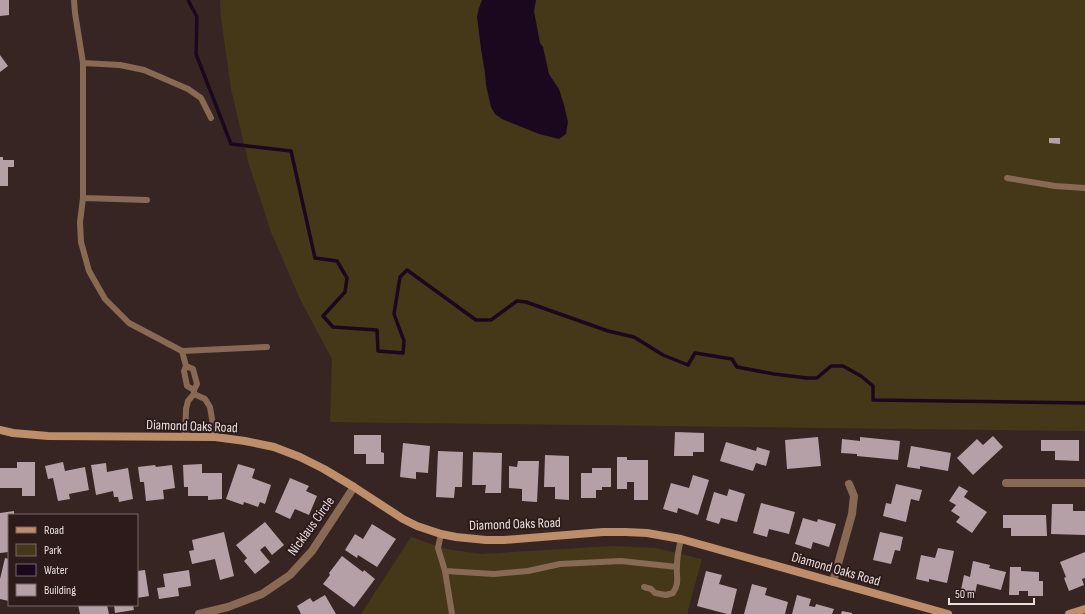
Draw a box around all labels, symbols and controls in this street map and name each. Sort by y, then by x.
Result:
street label: Diamond Oaks Road [146,416,238,436]
street label: Nicklaus Circle [284,493,338,559]
legend [8,514,138,606]
street label: Diamond Oaks Road [469,514,561,534]
text: Road [44,523,64,538]
text: Park [44,543,62,558]
street label: Diamond Oaks Road [790,548,883,590]
text: Water [44,563,68,578]
scale bar [949,580,1034,606]
text: Building [44,583,76,598]
text: 50 m [955,587,975,602]

